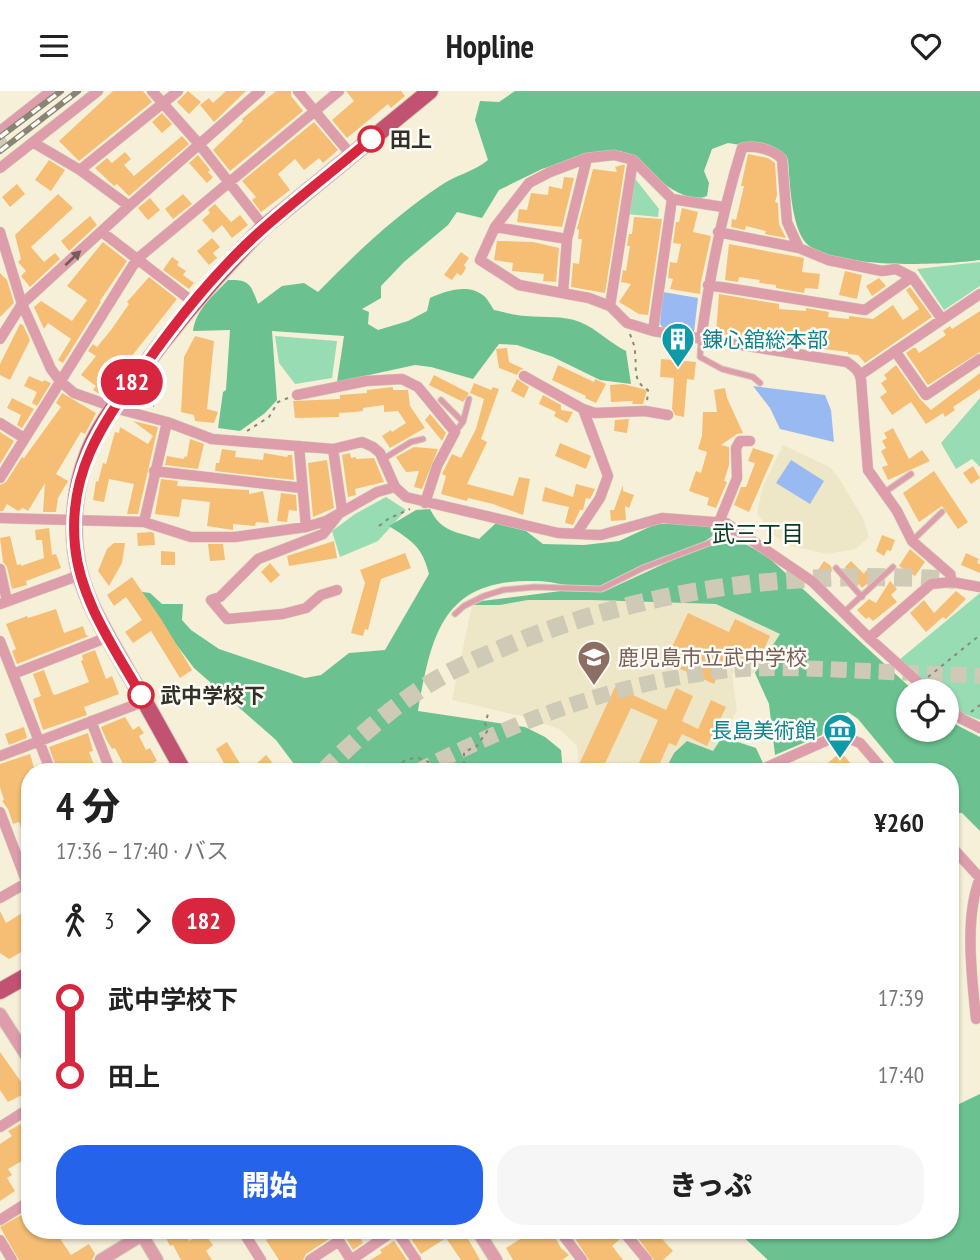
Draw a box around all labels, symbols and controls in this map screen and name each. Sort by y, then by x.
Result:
text: Hopline [446,25,534,67]
icon: menu [35,27,73,65]
icon: heart [907,27,945,65]
marker: 田上 [358,126,384,152]
place label: 田上 [390,126,432,153]
one-way arrow [64,250,82,266]
building icon: 錬心舘総本部 [659,320,697,369]
place label: 錬心舘総本部 [702,326,828,353]
line badge: 182 [92,359,172,405]
text: 182 [115,366,149,397]
district label: 武三丁目 [712,519,804,548]
school or university icon: 鹿児島市立武中学校 [575,638,613,687]
place label: 鹿児島市立武中学校 [618,644,807,671]
map controls [896,679,959,742]
button: locate [896,679,959,742]
marker: 武中学校下 [128,682,154,708]
place label: 武中学校下 [160,682,265,709]
museum icon: 長島美術館 [821,711,859,760]
place label: 長島美術館 [711,717,816,744]
text: 4 分 [56,781,120,830]
text: ¥260 [874,806,924,839]
text: 17:36 – 17:40 · バス [56,836,229,865]
icon: walk [56,902,94,940]
icon: forward [124,902,162,940]
text: 182 [186,905,221,936]
text: 3 [104,906,114,935]
text: 武中学校下 [108,983,238,1016]
text: 17:39 [878,983,924,1012]
text: 田上 [108,1060,160,1093]
text: 17:40 [878,1060,924,1089]
button: 開始 [56,1145,483,1225]
button: きっぷ [497,1145,924,1225]

